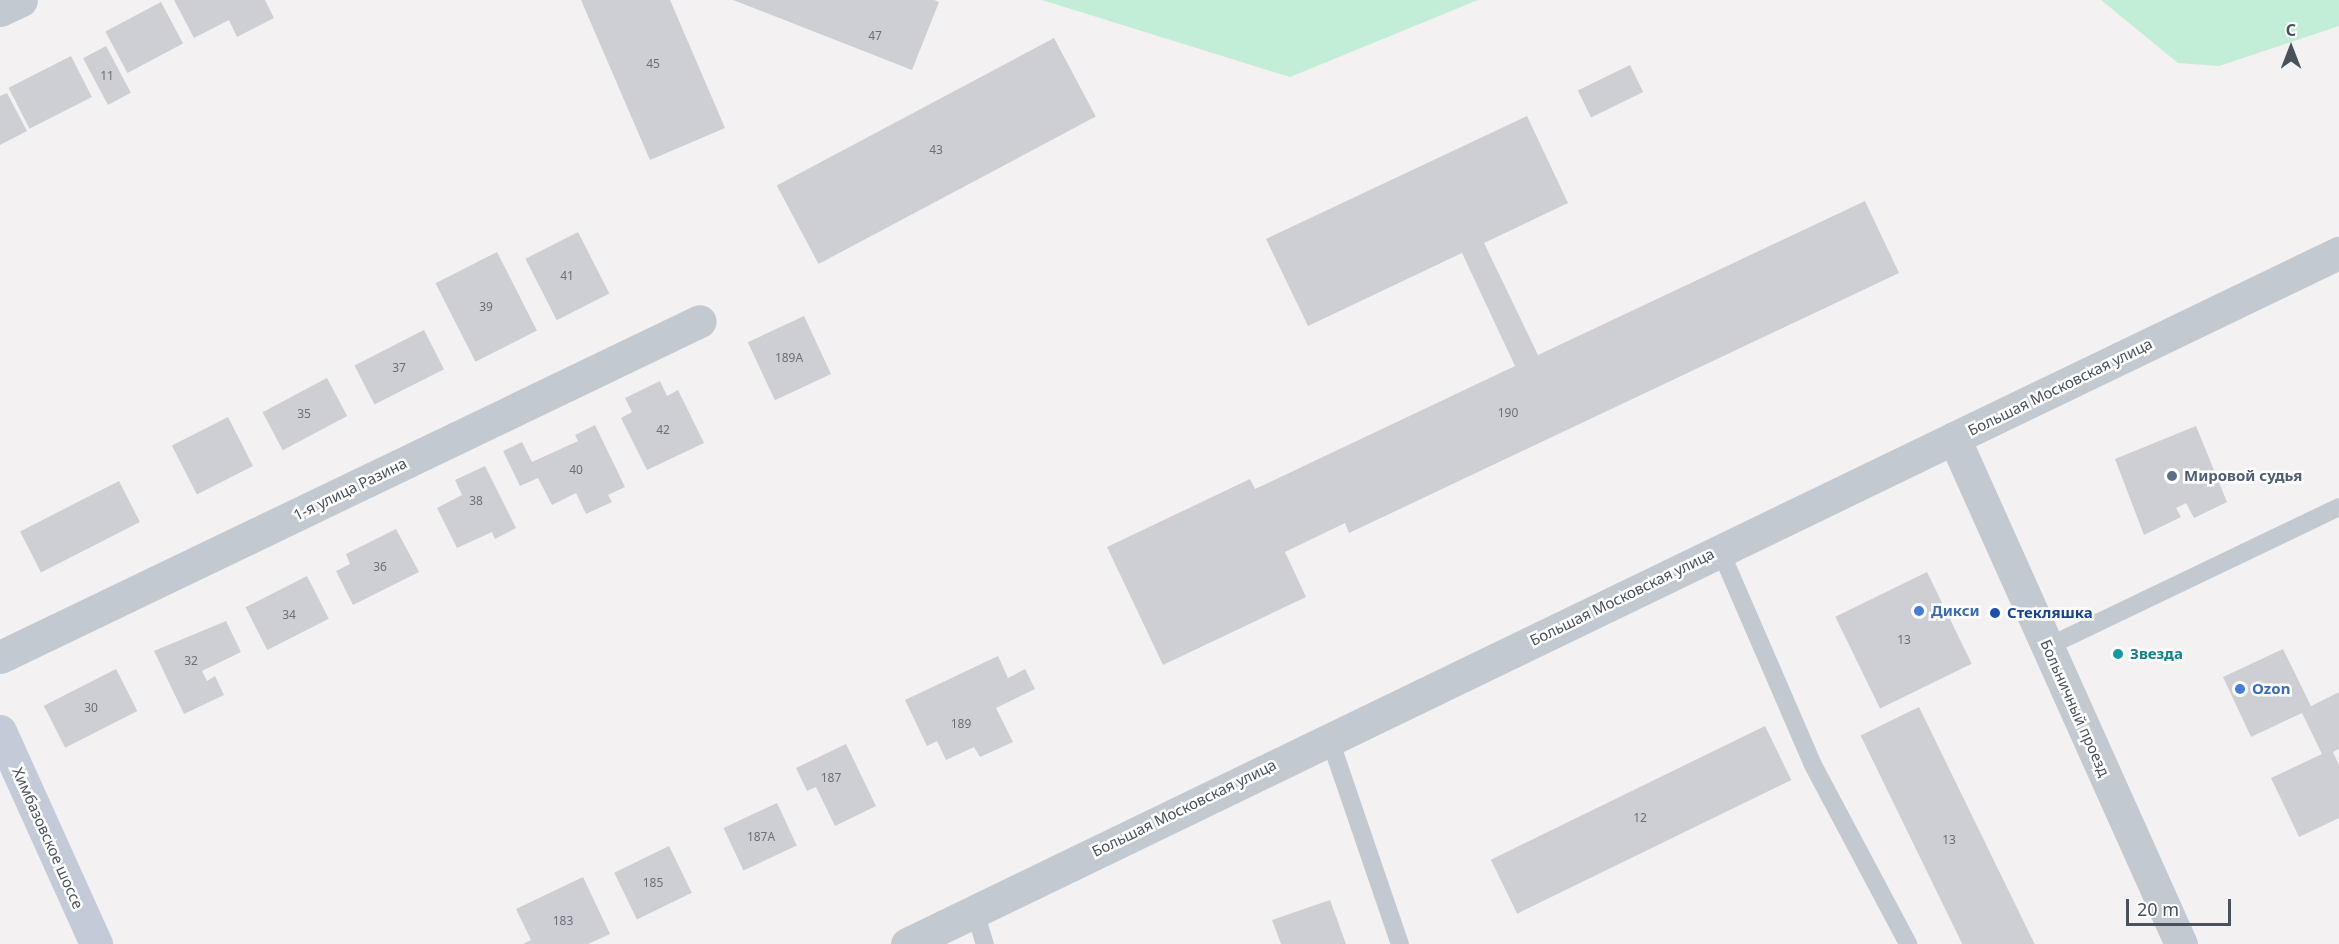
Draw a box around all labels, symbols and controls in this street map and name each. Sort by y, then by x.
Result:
north arrow [2261,18,2321,78]
text: С [2286,19,2296,41]
house number: 47 [868,29,882,43]
house number: 45 [646,57,660,71]
house number: 11 [100,69,114,83]
house number: 43 [929,143,943,157]
house number: 41 [560,269,574,283]
house number: 39 [479,300,493,314]
street label: Большая Московская улица [1965,334,2155,440]
house number: 189А [775,351,803,365]
house number: 37 [392,361,406,375]
house number: 190 [1498,406,1518,420]
house number: 35 [297,407,311,421]
house number: 42 [656,423,670,437]
street label: 1-я улица Разина [291,454,409,524]
house number: 40 [569,463,583,477]
place label: Мировой судья [2184,467,2302,485]
marker: Мировой судья [2165,469,2179,483]
house number: 38 [469,494,483,508]
street label: Большая Московская улица [1527,544,1717,650]
house number: 36 [373,560,387,574]
place label: Дикси [1931,602,1980,620]
marker: Дикси [1912,604,1926,618]
place label: Стекляшка [2007,604,2093,622]
marker: Стекляшка [1988,606,2002,620]
house number: 34 [282,608,296,622]
house number: 13 [1897,633,1911,647]
street label: Больничный проезд [2037,637,2113,779]
place label: Звезда [2130,645,2183,663]
marker: Звезда [2111,647,2125,661]
house number: 32 [184,654,198,668]
place label: Ozon [2252,680,2290,698]
marker: Ozon [2233,682,2247,696]
house number: 30 [84,701,98,715]
house number: 189 [951,717,971,731]
street label: Большая Московская улица [1089,755,1279,861]
street label: Химбазовское шоссе [9,765,87,911]
house number: 187 [821,771,841,785]
house number: 12 [1633,811,1647,825]
house number: 187А [747,830,775,844]
house number: 13 [1942,833,1956,847]
house number: 185 [643,876,663,890]
scale bar [2129,887,2234,925]
text: 20 m [2137,897,2179,921]
house number: 183 [553,914,573,928]

